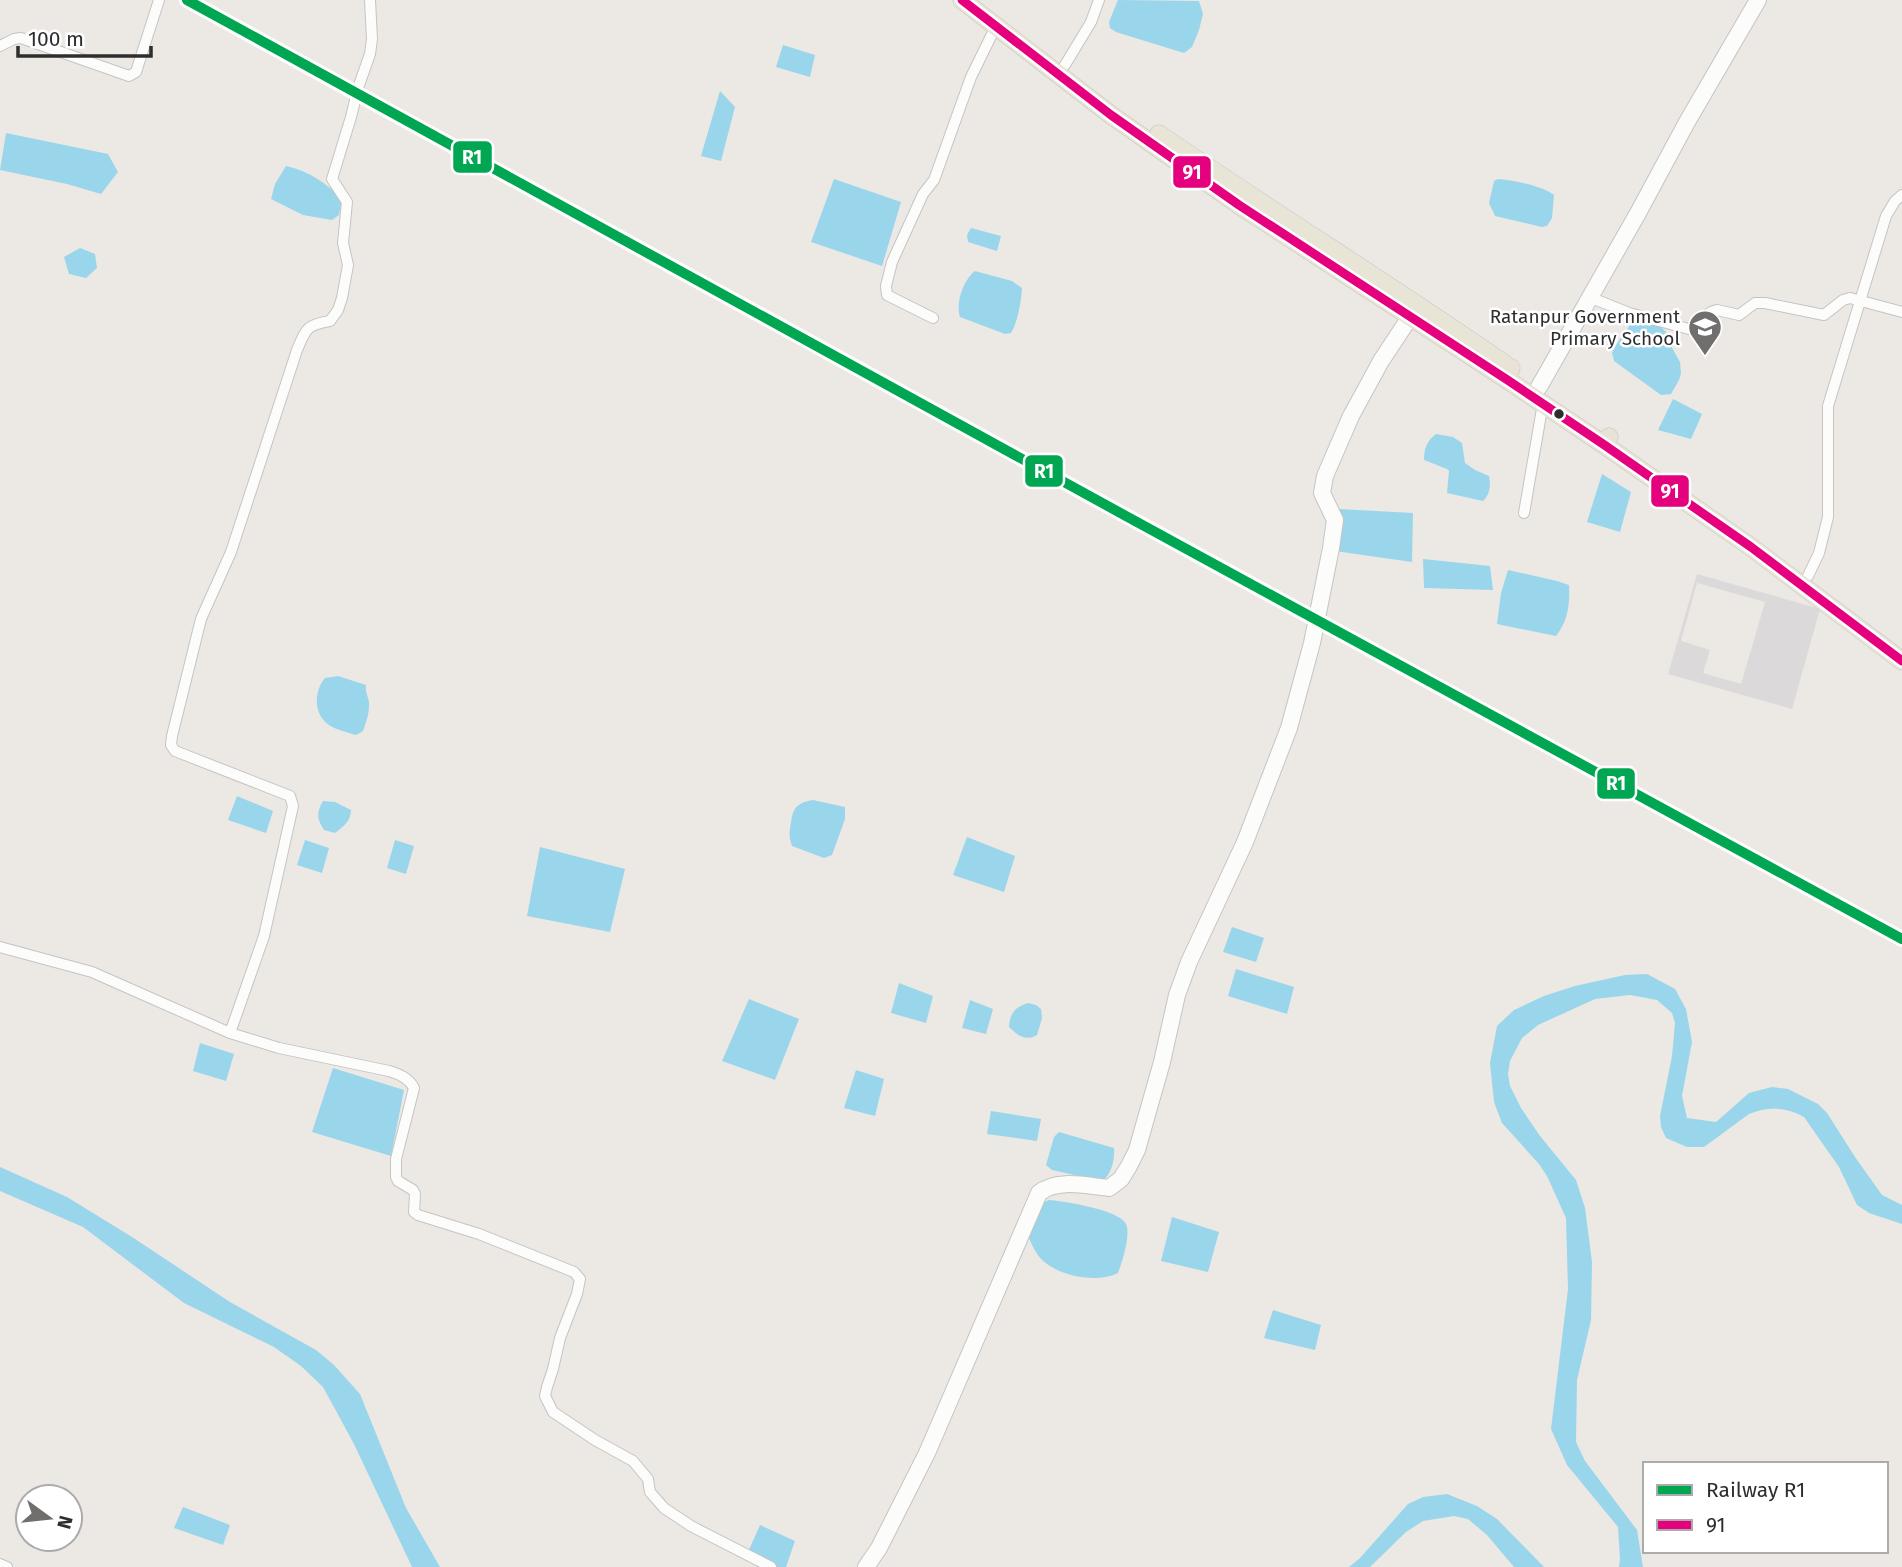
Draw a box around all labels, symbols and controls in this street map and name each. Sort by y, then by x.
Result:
scale bar [18,14,150,58]
text: 100 m [28,26,84,52]
line badge: R1 [452,140,493,174]
text: R1 [462,146,482,169]
line badge: 91 [1172,155,1212,189]
text: 91 [1182,161,1202,184]
place label: Ratanpur Government Primary School [1490,305,1680,350]
school or university icon: Ratanpur Government Primary School [1686,308,1724,357]
unlabelled marker [1552,407,1566,421]
line badge: R1 [1024,454,1064,488]
text: R1 [1034,460,1054,483]
line badge: 91 [1650,474,1690,508]
text: 91 [1660,480,1680,503]
line badge: R1 [1596,767,1636,800]
text: R1 [1606,772,1626,795]
legend [1643,1462,1888,1553]
text: Railway R1 [1706,1477,1805,1503]
north arrow [14,1483,84,1553]
text: 91 [1706,1512,1726,1538]
text: N [52,1513,78,1531]

